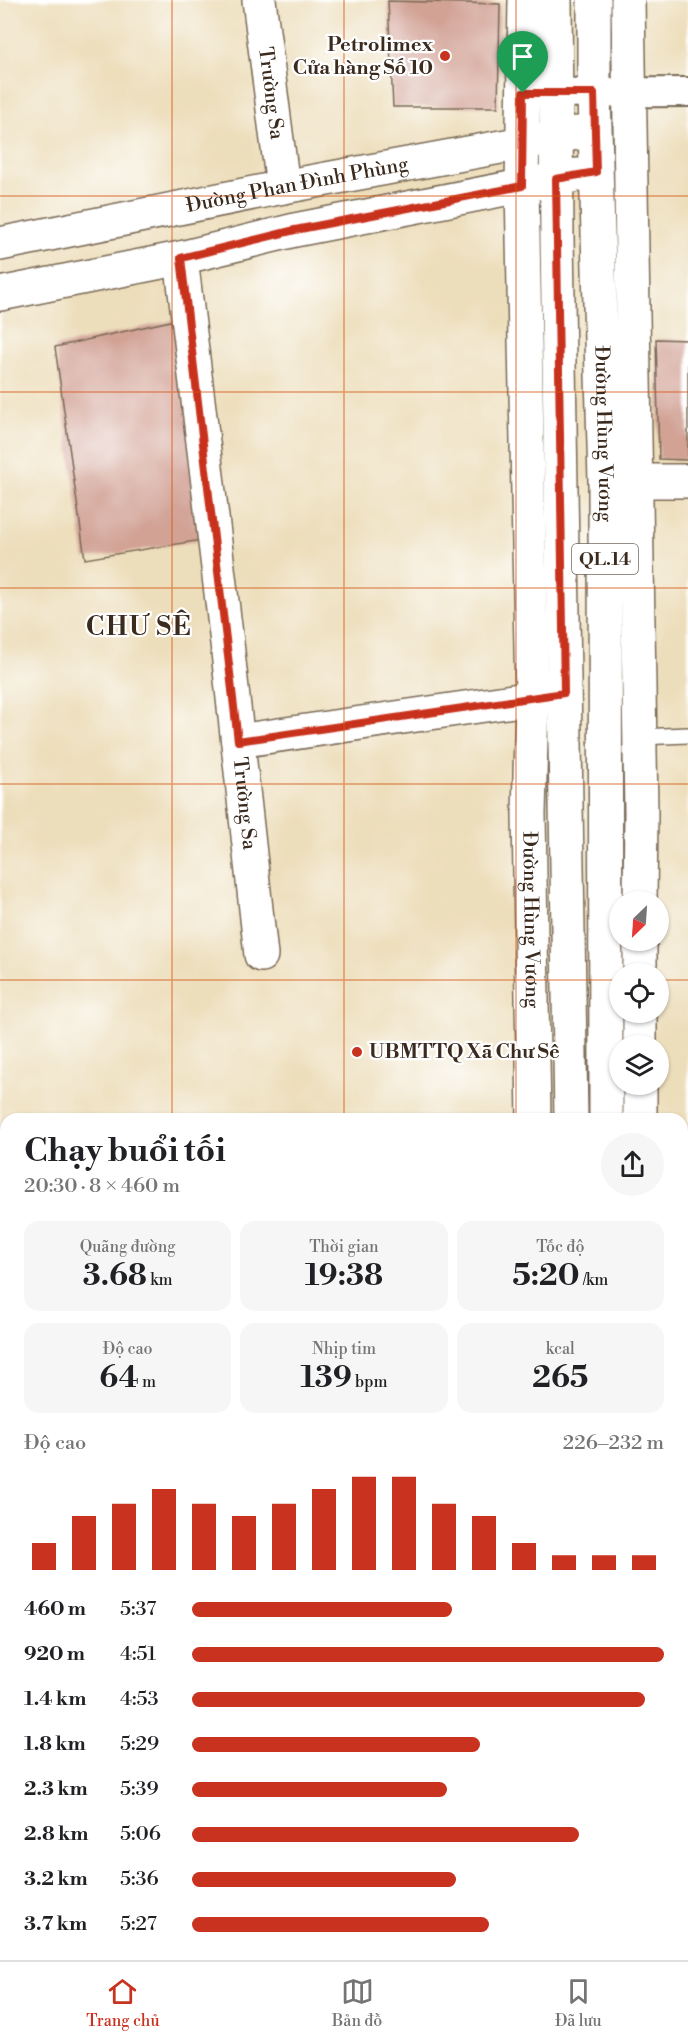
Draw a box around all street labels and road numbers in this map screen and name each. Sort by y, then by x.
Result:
street label: Trường Sa [253,45,289,142]
street label: Đường Phan Đình Phùng [184,152,411,219]
street label: Đường Hùng Vương [589,345,618,523]
road number: QL.14 [572,544,638,574]
street label: Trường Sa [227,756,262,852]
street label: Đường Hùng Vương [517,831,545,1009]

